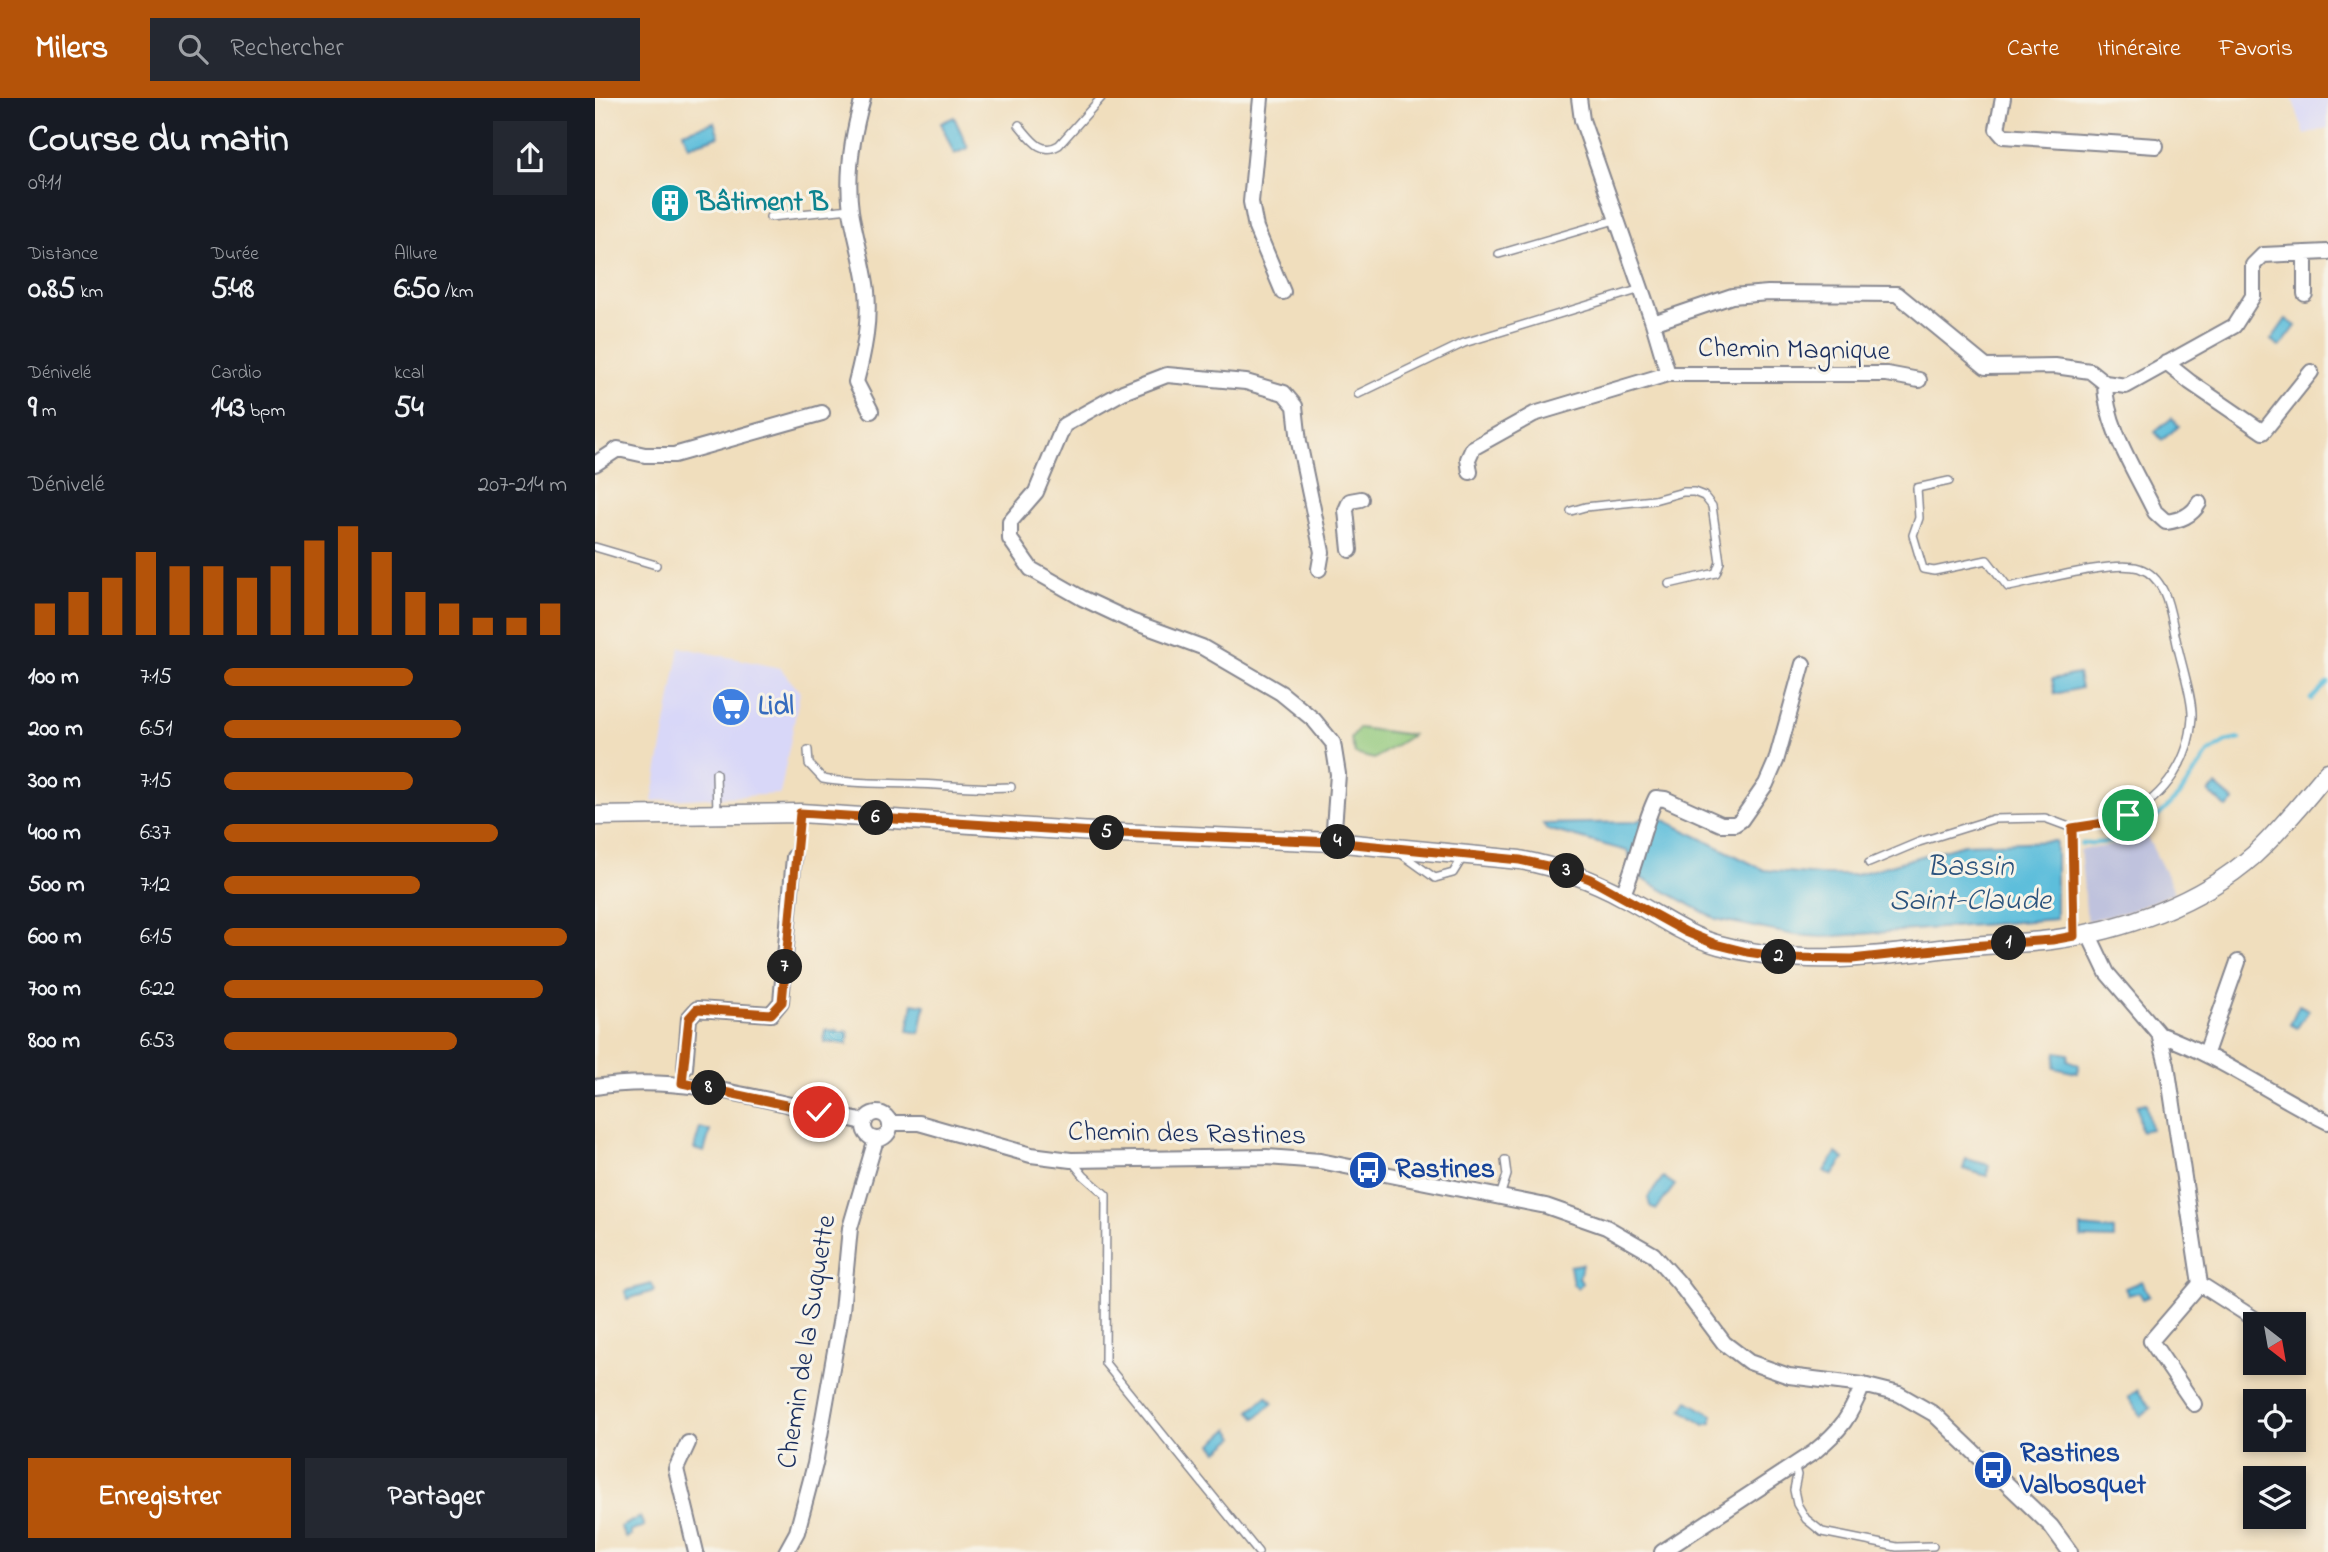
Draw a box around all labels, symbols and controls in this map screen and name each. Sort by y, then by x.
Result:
search box [150,18,640,81]
text: Milers [35,25,108,73]
icon: search [174,30,212,68]
text: Rechercher [230,30,344,68]
text: Carte [2007,32,2059,67]
text: Itinéraire [2097,32,2181,67]
text: Favoris [2219,32,2293,67]
text: Course du matin [28,113,289,169]
button: share [493,121,567,195]
text: 09:11 [28,167,61,200]
building icon: Bâtiment B [649,182,691,224]
place label: Bâtiment B [695,183,829,224]
text: Distance [28,241,98,268]
text: Durée [211,241,259,268]
text: Allure [394,241,437,268]
text: 0.85 [28,268,76,312]
text: 5:48 [211,268,254,312]
text: 6:50 [394,268,440,312]
text: km [76,279,103,306]
text: /km [440,279,474,306]
street label: Chemin Magnique [1697,329,1891,373]
text: Dénivelé [28,360,91,387]
text: Cardio [211,360,262,387]
text: kcal [394,360,424,387]
text: 9 [28,387,37,431]
text: 143 [211,387,245,431]
text: 54 [394,387,424,431]
text: m [37,398,57,425]
text: bpm [245,398,285,425]
text: Dénivelé [28,469,105,502]
text: 207–214 m [478,469,567,502]
text: 100 m [28,661,79,694]
text: 7:15 [140,661,172,694]
supermarket icon: Lidl [710,686,752,728]
place label: Lidl [758,687,794,728]
text: 200 m [28,713,83,746]
text: 6:51 [140,713,173,746]
text: 300 m [28,765,81,798]
text: 7:15 [140,765,172,798]
pin [2098,785,2158,845]
icon: arrive [2109,796,2147,834]
pin: 6 [859,800,893,836]
text: 6 [871,804,880,831]
pin: 5 [1089,816,1125,850]
text: 400 m [28,817,81,850]
text: 6:37 [140,817,171,850]
text: 5 [1101,819,1112,846]
pin: 4 [1321,824,1355,860]
text: 4 [1334,828,1341,855]
water label: Bassin Saint-Claude [1889,846,2053,924]
pin: 3 [1549,854,1585,888]
text: 3 [1563,857,1570,884]
text: 500 m [28,869,85,902]
text: 7:12 [140,869,170,902]
text: 600 m [28,921,82,954]
text: 6:15 [140,921,173,954]
pin: 1 [1991,926,2027,960]
text: 1 [2005,929,2012,956]
pin: 2 [1761,940,1797,974]
text: 2 [1774,943,1783,970]
pin: 7 [767,950,803,984]
text: 7 [781,953,788,980]
text: 700 m [28,973,81,1006]
text: 6:22 [140,973,175,1006]
text: 800 m [28,1025,80,1058]
text: 6:53 [140,1025,175,1058]
pin: 8 [691,1070,727,1105]
text: 8 [705,1074,712,1101]
pin [789,1082,849,1142]
icon: check [800,1093,838,1131]
street label: Chemin des Rastines [1068,1112,1306,1158]
bus stop icon: Rastines [1347,1149,1389,1191]
place label: Rastines [1395,1150,1495,1191]
street label: Chemin de la Suquette [768,1212,848,1472]
north arrow [2243,1312,2307,1376]
map controls [2243,1312,2306,1529]
button: locate [2243,1389,2306,1452]
place label: Rastines Valbosquet [2019,1434,2147,1507]
bus stop icon: Rastines Valbosquet [1972,1449,2014,1491]
button: Enregistrer [28,1458,291,1538]
button: Partager [305,1458,567,1538]
button: layers [2243,1466,2306,1529]

